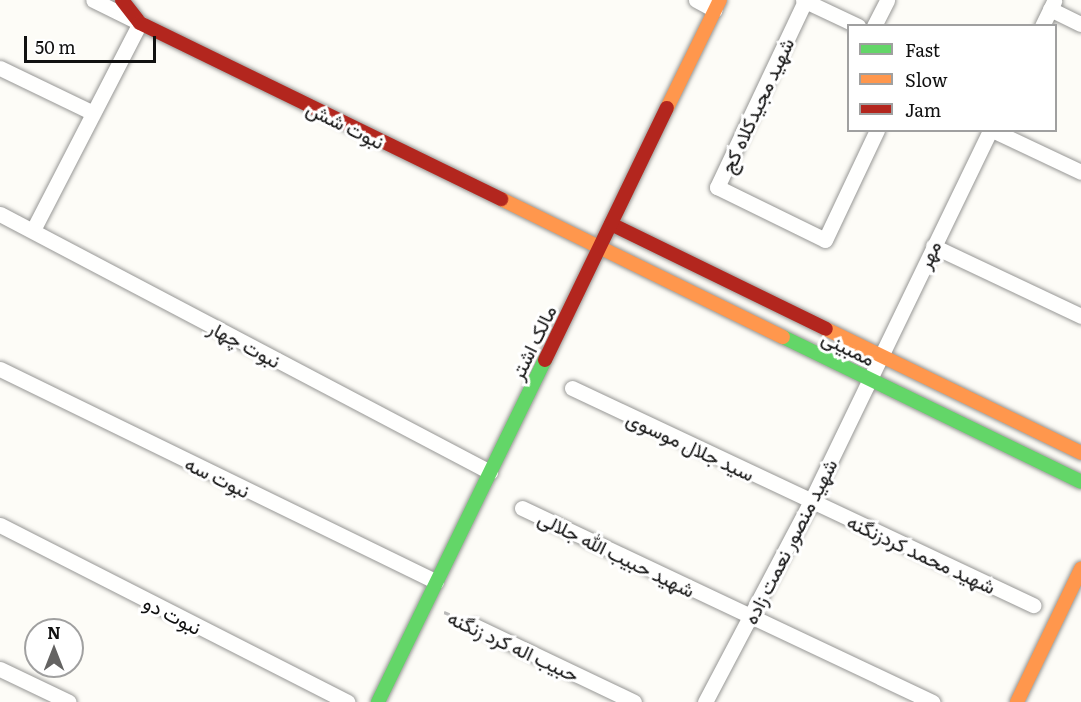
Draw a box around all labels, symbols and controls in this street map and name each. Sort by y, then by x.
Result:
scale bar [27,24,159,62]
legend [847,24,1057,132]
text: 50 m [35,33,76,60]
street label: شهید مجیدکلاه کج [714,34,798,176]
text: Fast [905,36,940,63]
text: Slow [905,66,947,93]
street label: نبوت شش [303,95,389,153]
text: Jam [905,96,941,123]
street label: مهر [911,236,945,272]
street label: مالک اشتر [504,301,560,383]
street label: نبوت چهار [205,314,285,372]
street label: ممبینی [819,324,879,370]
street label: سید جلال موسوی [623,405,759,485]
street label: نبوت سه [182,450,254,502]
street label: شهید منصور نعمت زاده [737,454,841,628]
street label: شهید حبیب الله جلالی [535,505,699,601]
street label: شهید محمد کردزنگنه [844,508,1000,598]
street label: نبوت دو [140,589,206,639]
street label: حبیب اله کرد زنگنه [445,604,583,686]
north arrow [24,618,84,678]
text: N [47,620,61,644]

